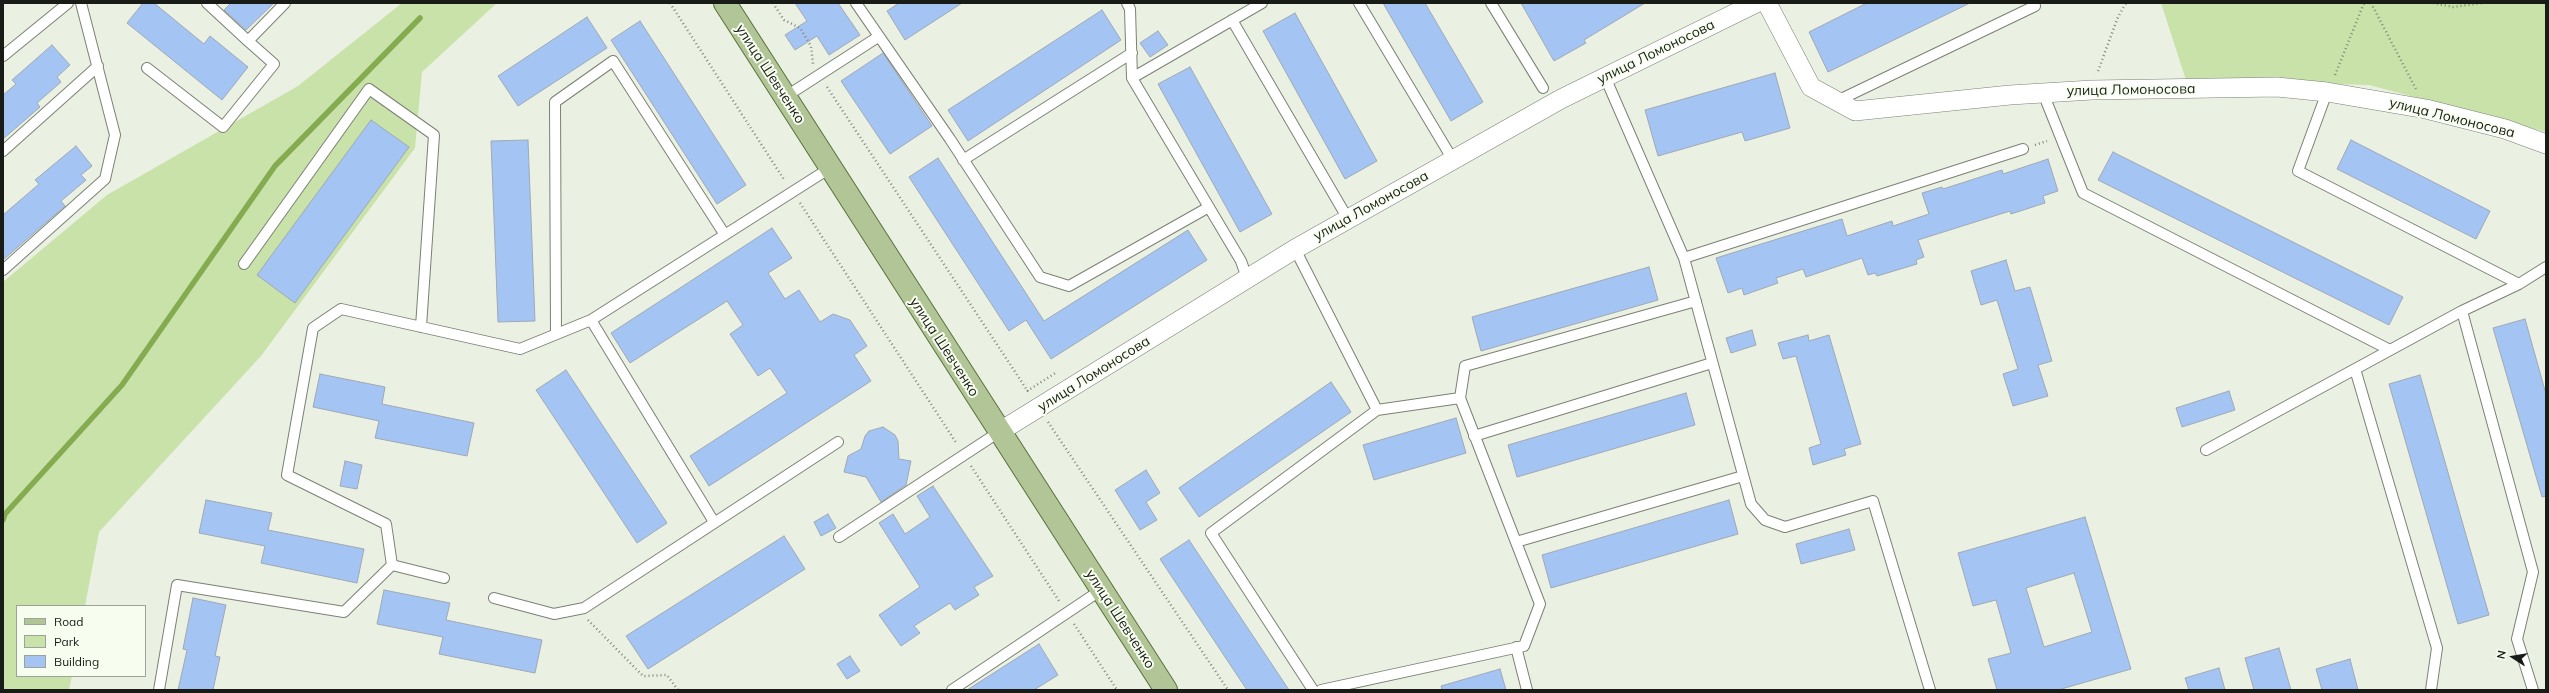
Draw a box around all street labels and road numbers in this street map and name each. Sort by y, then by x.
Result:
street label: улица Ломоносова [1594,16,1718,88]
street label: улица Шевченко [732,21,808,127]
street label: улица Ломоносова [2066,80,2196,100]
street label: улица Ломоносова [2387,94,2517,142]
street label: улица Ломоносова [1311,167,1431,245]
street label: улица Шевченко [906,294,982,400]
street label: улица Ломоносова [1035,333,1153,415]
street label: улица Шевченко [1082,566,1158,672]

